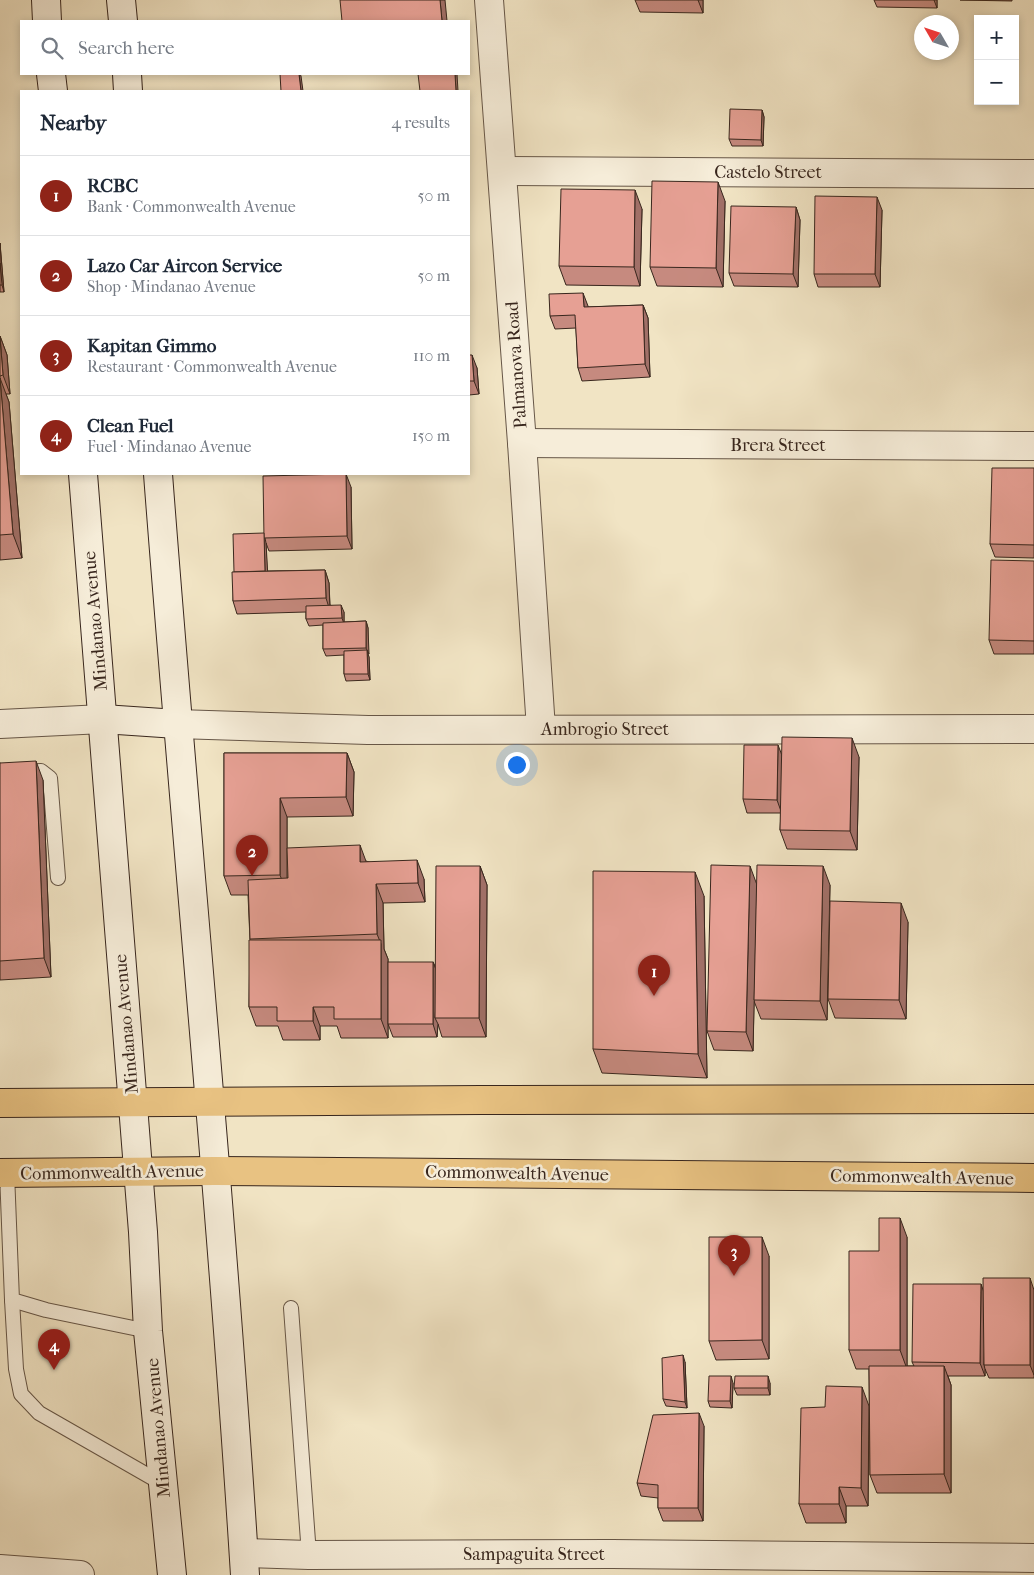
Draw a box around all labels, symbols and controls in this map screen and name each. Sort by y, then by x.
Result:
north arrow [914,15,959,60]
map controls [974,15,1019,105]
button: + [974,15,1019,60]
search box [20,20,470,75]
icon: search [38,34,66,62]
text: Search here [78,37,174,59]
button: − [974,60,1019,105]
text: Nearby [40,111,106,135]
text: 4 results [392,113,450,132]
street label: Castelo Street [714,162,822,183]
text: RCBC [87,175,138,197]
text: 1 [53,186,59,205]
text: 50 m [418,186,450,205]
text: Bank · Commonwealth Avenue [87,197,296,216]
text: Lazo Car Aircon Service [87,255,282,277]
text: 2 [52,266,60,285]
text: 50 m [418,266,450,285]
text: Shop · Mindanao Avenue [87,277,256,296]
street label: Palmanova Road [502,300,531,429]
text: Kapitan Gimmo [87,335,216,357]
text: 3 [53,346,59,365]
text: 110 m [413,346,450,365]
text: Restaurant · Commonwealth Avenue [87,357,337,376]
text: Clean Fuel [87,415,174,437]
text: 4 [51,426,61,445]
text: 150 m [412,426,450,445]
street label: Brera Street [730,435,826,456]
text: Fuel · Mindanao Avenue [87,437,252,456]
street label: Mindanao Avenue [79,550,112,692]
street label: Ambrogio Street [540,719,670,740]
your location [504,752,530,778]
pin: 2 [236,835,268,876]
street label: Mindanao Avenue [110,953,143,1095]
pin: 1 [638,955,670,996]
street label: Commonwealth Avenue [20,1160,204,1185]
street label: Commonwealth Avenue [425,1161,609,1186]
street label: Commonwealth Avenue [830,1165,1014,1190]
pin: 3 [718,1235,750,1276]
pin: 4 [38,1329,70,1370]
street label: Mindanao Avenue [142,1357,175,1499]
street label: Sampaguita Street [463,1544,606,1565]

